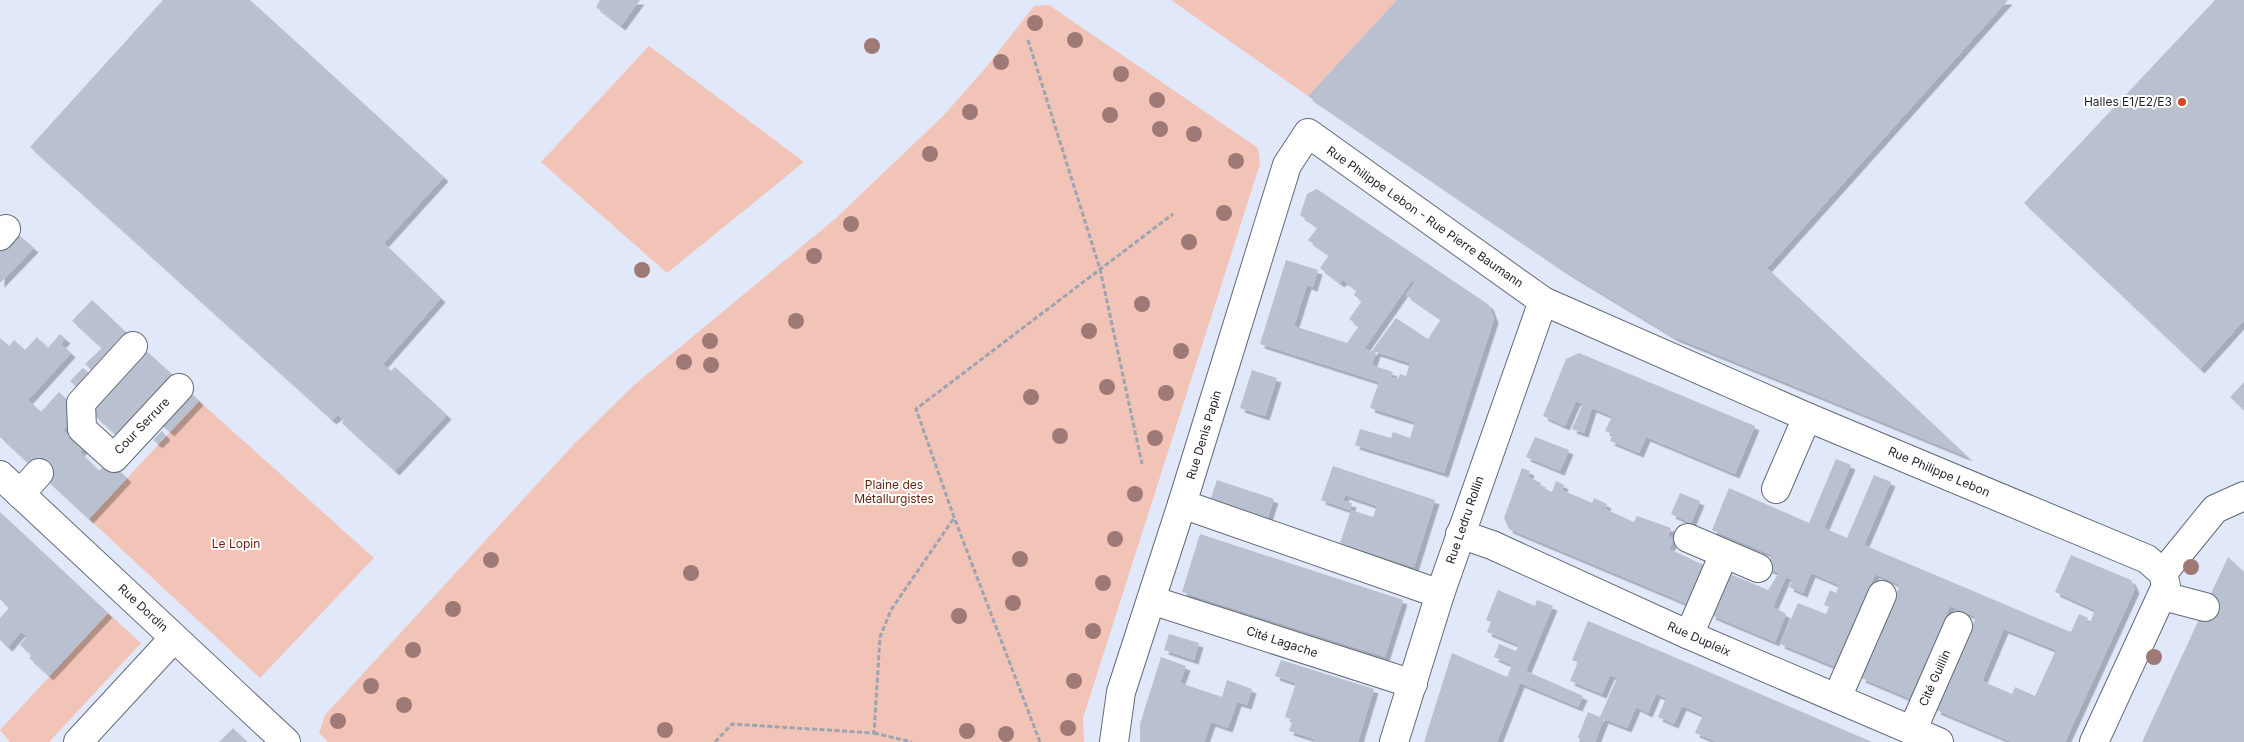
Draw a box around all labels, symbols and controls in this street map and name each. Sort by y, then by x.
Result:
place label: Halles E1/E2/E3 [2084,94,2172,109]
marker: Halles E1/E2/E3 [2176,96,2188,108]
street label: Rue Philippe Lebon - Rue Pierre Baumann [1324,143,1527,291]
street label: Rue Denis Papin [1183,389,1224,481]
street label: Cour Serrure [111,394,172,457]
street label: Rue Philippe Lebon [1886,443,1992,500]
street label: Rue Ledru Rollin [1442,474,1487,566]
park label: Plaine des Métallurgistes [854,477,934,506]
park label: Le Lopin [212,536,260,551]
street label: Rue Dordin [115,581,171,635]
street label: Rue Dupleix [1665,618,1734,659]
street label: Cité Lagache [1244,623,1320,660]
street label: Cité Guillin [1915,647,1954,709]

